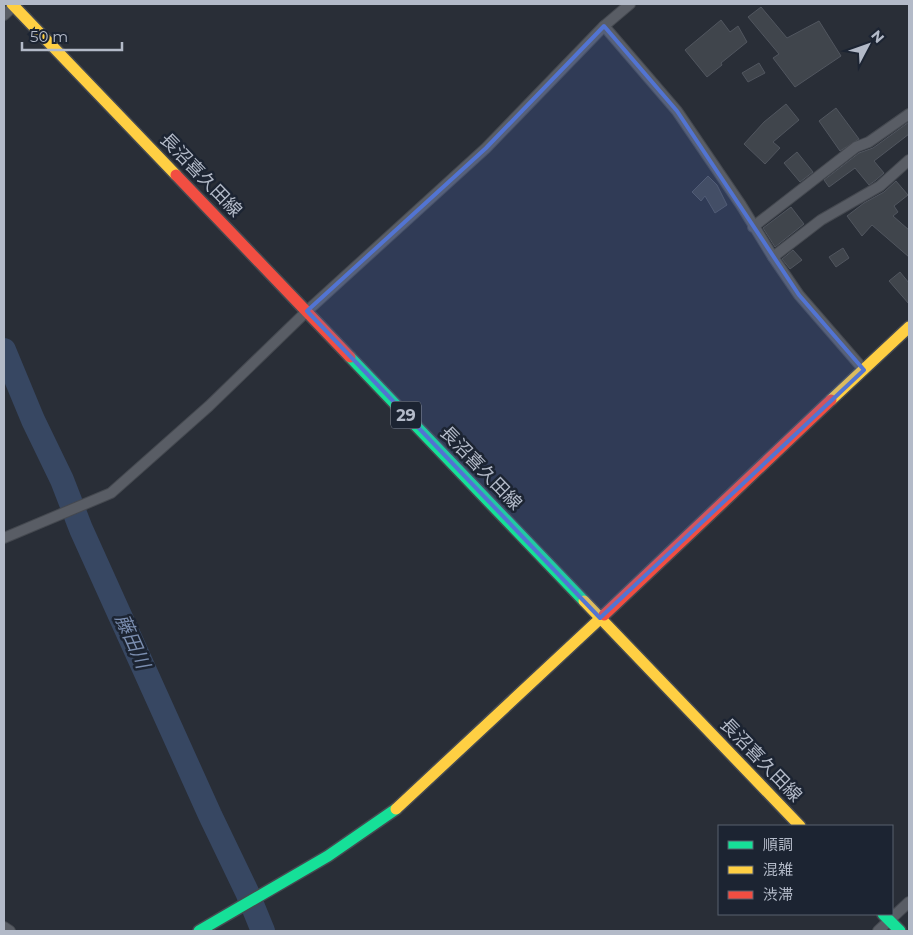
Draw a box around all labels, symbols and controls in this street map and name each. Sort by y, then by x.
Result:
scale bar [22,20,122,52]
north arrow [843,20,893,70]
text: N [867,26,888,47]
text: 50 m [30,27,68,46]
street label: 長沼喜久田線 [156,129,246,221]
road number: 29 [391,402,421,428]
street label: 長沼喜久田線 [436,422,526,514]
water label: 藤田川 [110,610,155,674]
street label: 長沼喜久田線 [716,714,806,806]
legend [718,825,893,915]
text: 順調 [763,835,793,854]
text: 混雑 [763,860,793,879]
text: 渋滞 [763,885,793,904]

